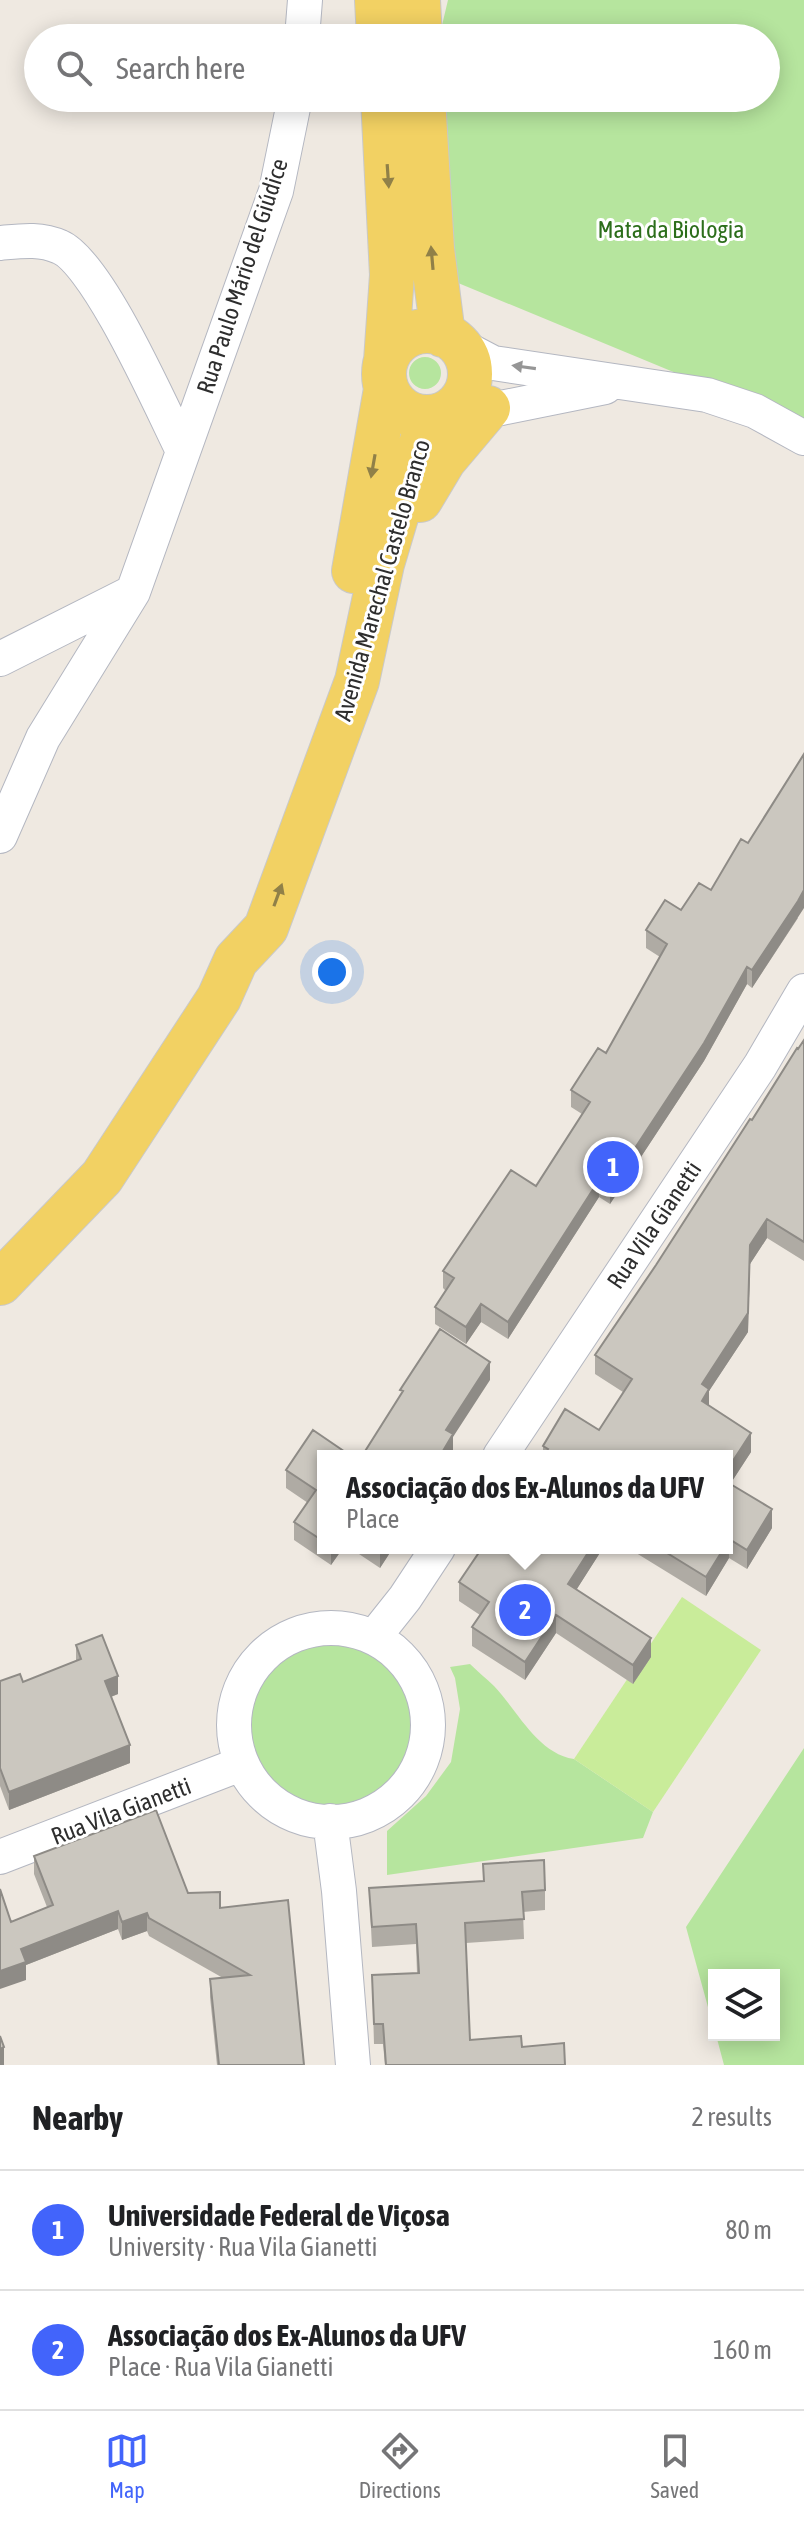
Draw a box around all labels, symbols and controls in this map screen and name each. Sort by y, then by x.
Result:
search box [24,24,780,112]
icon: search [52,46,96,90]
text: Search here [116,51,245,85]
street label: Rua Paulo Mário del Giúdice [191,155,293,397]
one-way arrow [381,164,394,189]
park label: Mata da Biologia [598,216,745,243]
one-way arrow [426,245,439,270]
one-way arrow [511,360,536,373]
street label: Avenida Marechal Castelo Branco [329,436,435,724]
one-way arrow [367,453,379,478]
one-way arrow [272,883,284,907]
your location [312,952,352,992]
pin: 1 [587,1137,639,1197]
street label: Rua Vila Gianetti [602,1156,706,1294]
popup [317,1450,733,1554]
text: Associação dos Ex-Alunos da UFV [346,1470,704,1504]
text: Place [346,1504,399,1534]
pin: 2 [499,1580,551,1640]
street label: Rua Vila Gianetti [47,1772,195,1850]
map controls [708,1969,780,2041]
button: layers [708,1969,780,2041]
text: Nearby [32,2098,123,2137]
text: 2 results [691,2102,772,2132]
text: Universidade Federal de Viçosa [108,2198,450,2232]
text: 1 [52,2215,64,2245]
text: 80 m [725,2215,772,2245]
text: University · Rua Vila Gianetti [108,2232,378,2262]
text: Associação dos Ex-Alunos da UFV [108,2318,466,2352]
text: 2 [52,2335,64,2365]
text: 160 m [713,2335,772,2365]
text: Place · Rua Vila Gianetti [108,2352,334,2382]
tab: Map [105,2429,149,2503]
tab: Directions [359,2429,441,2503]
tab: Saved [650,2429,699,2503]

